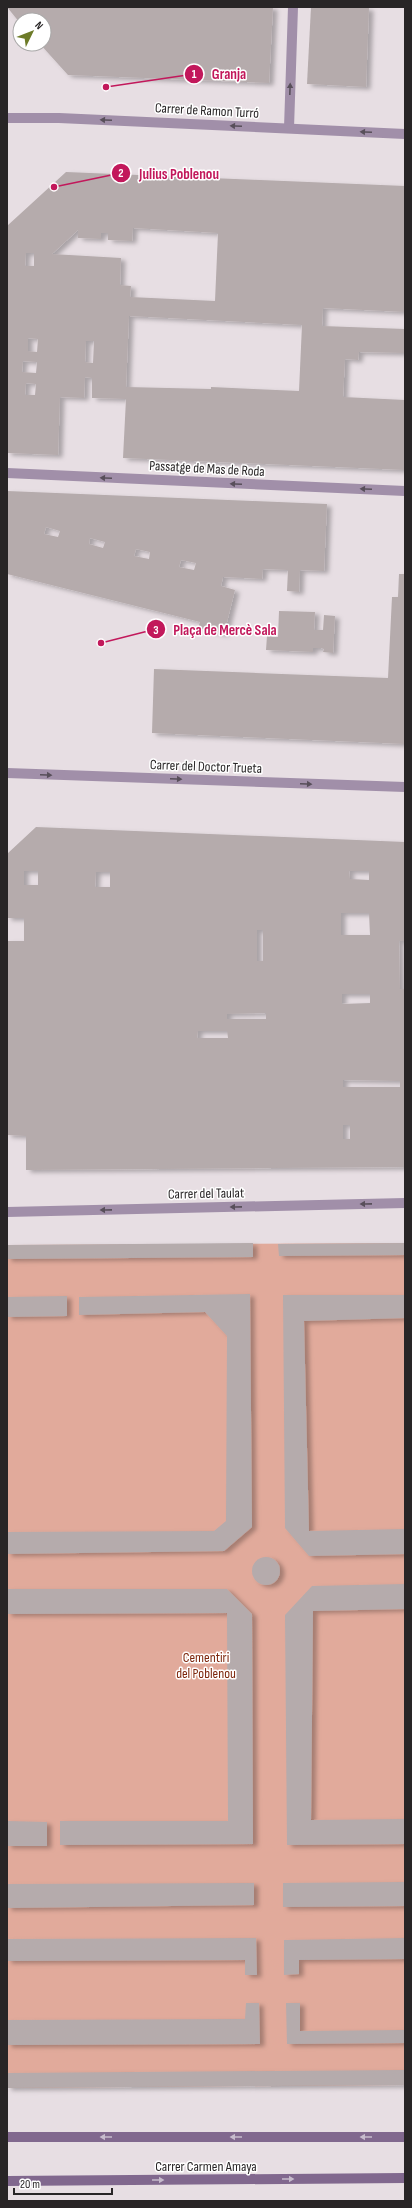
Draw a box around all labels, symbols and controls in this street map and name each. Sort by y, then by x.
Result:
north arrow [12,12,52,52]
text: N [32,19,46,32]
callout: Granja [184,60,254,87]
text: Granja [212,65,246,84]
text: 1 [192,67,197,82]
one-way arrow [286,83,293,95]
street label: Carrer de Ramon Turró [155,99,260,122]
one-way arrow [100,116,112,123]
one-way arrow [230,122,242,129]
one-way arrow [360,129,372,136]
callout: Julius Poblenou [111,160,227,187]
text: Julius Poblenou [138,165,219,184]
text: 2 [118,166,124,181]
street label: Passatge de Mas de Roda [149,457,265,480]
one-way arrow [99,475,112,481]
one-way arrow [230,480,242,487]
one-way arrow [360,486,372,493]
callout: Plaça de Mercè Sala [146,616,285,643]
text: Plaça de Mercè Sala [173,621,277,640]
text: 3 [153,623,159,638]
street label: Carrer del Doctor Trueta [150,756,262,777]
one-way arrow [40,771,52,778]
one-way arrow [170,776,182,783]
one-way arrow [300,781,313,787]
street label: Carrer del Taulat [168,1184,244,1203]
one-way arrow [360,1200,372,1207]
one-way arrow [230,1203,242,1210]
one-way arrow [100,1206,112,1213]
park label: Cementiri del Poblenou [176,1649,236,1682]
one-way arrow [99,2134,112,2140]
one-way arrow [229,2134,242,2140]
one-way arrow [359,2134,372,2140]
street label: Carrer Carmen Amaya [155,2158,257,2175]
scale bar [14,2170,112,2196]
one-way arrow [282,2176,295,2182]
text: 20 m [20,2177,40,2192]
one-way arrow [152,2177,165,2183]

